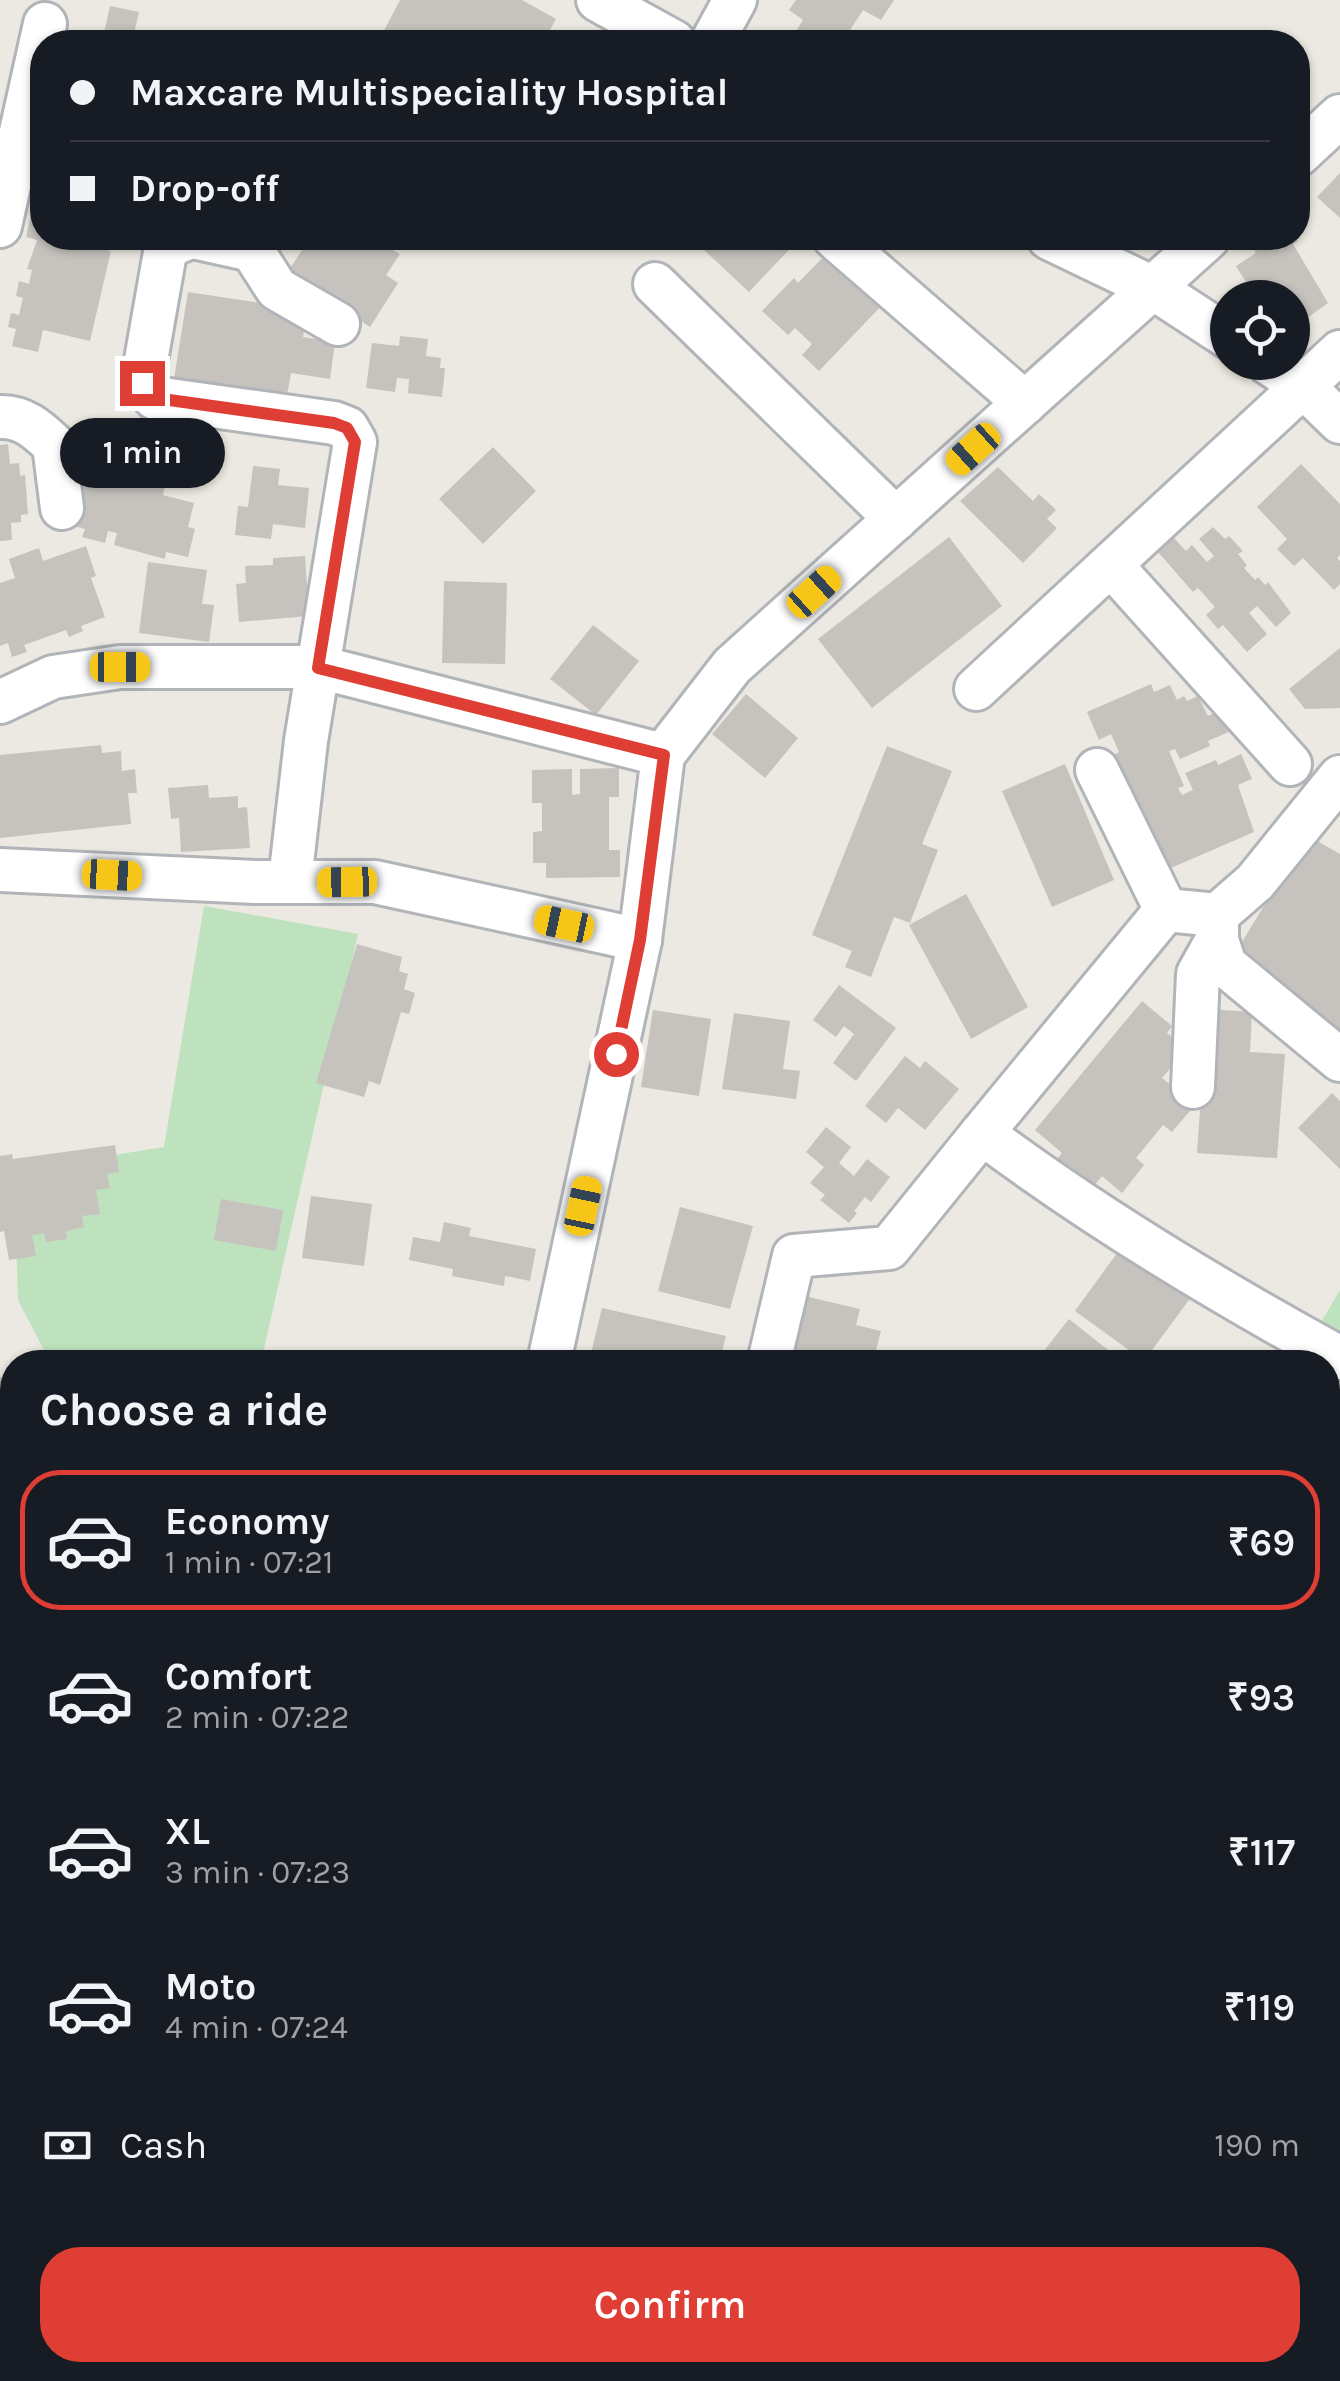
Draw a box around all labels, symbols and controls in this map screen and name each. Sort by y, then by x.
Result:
text: Maxcare Multispeciality Hospital [130,70,728,115]
text: Drop-off [130,166,279,211]
map controls [1210,280,1310,380]
button: locate [1210,280,1310,380]
route end [120,361,165,406]
callout: 1 min [59,418,224,488]
car [941,418,1005,480]
text: 1 min [103,434,182,471]
car [782,561,846,623]
car [90,652,150,682]
car [81,858,143,892]
car [317,866,377,898]
car [532,903,596,945]
route start [594,1032,639,1077]
car [562,1174,604,1238]
text: Choose a ride [40,1384,328,1436]
icon: car [45,1495,135,1585]
text: Economy [165,1499,329,1544]
text: ₹69 [1228,1520,1295,1565]
text: 1 min · 07:21 [165,1544,333,1581]
icon: car [45,1650,135,1740]
text: Comfort [165,1654,312,1699]
text: ₹93 [1227,1675,1295,1720]
text: 2 min · 07:22 [165,1699,349,1736]
icon: car [45,1805,135,1895]
text: XL [165,1809,210,1854]
text: ₹117 [1228,1830,1295,1875]
text: 3 min · 07:23 [165,1854,350,1891]
icon: car [45,1960,135,2050]
text: Moto [165,1964,256,2009]
text: ₹119 [1224,1985,1295,2030]
text: 4 min · 07:24 [165,2009,348,2046]
icon: cash [40,2118,95,2173]
text: Cash [120,2123,207,2168]
text: 190 m [1214,2127,1300,2164]
button: Confirm [40,2247,1300,2362]

